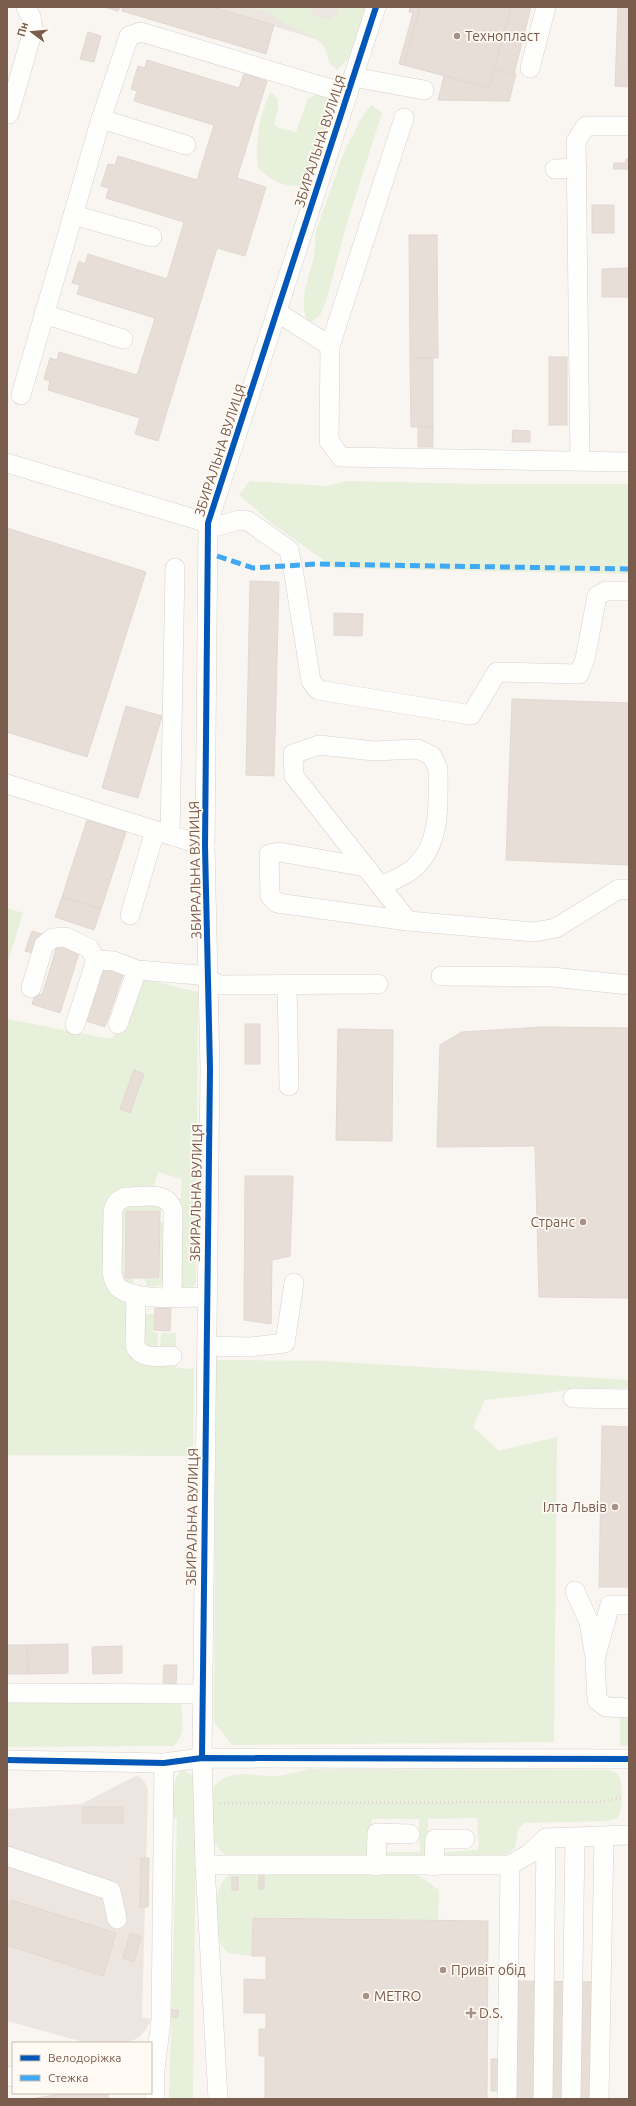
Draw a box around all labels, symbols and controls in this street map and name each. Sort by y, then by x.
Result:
north arrow [12,12,52,52]
text: Пн [15,21,30,38]
place label: Технопласт [465,28,540,44]
marker: Технопласт [452,31,462,41]
street label: ЗБИРАЛЬНА ВУЛИЦЯ [291,73,349,209]
street label: ЗБИРАЛЬНА ВУЛИЦЯ [191,382,249,518]
street label: ЗБИРАЛЬНА ВУЛИЦЯ [186,801,204,939]
street label: ЗБИРАЛЬНА ВУЛИЦЯ [187,1124,205,1262]
place label: Странс [530,1214,575,1230]
marker: Странс [578,1217,588,1227]
street label: ЗБИРАЛЬНА ВУЛИЦЯ [183,1448,201,1586]
place label: Ілта Львів [543,1499,607,1515]
marker: Ілта Львів [610,1502,620,1512]
place label: Привіт обід [451,1962,526,1978]
marker: Привіт обід [438,1965,448,1975]
place label: METRO [374,1988,422,2004]
marker: METRO [361,1991,371,2001]
place label: D.S. [479,2005,503,2021]
marker: D.S. [466,2008,476,2018]
legend [12,2042,152,2094]
text: Велодоріжка [48,2051,122,2064]
text: Стежка [48,2071,88,2084]

